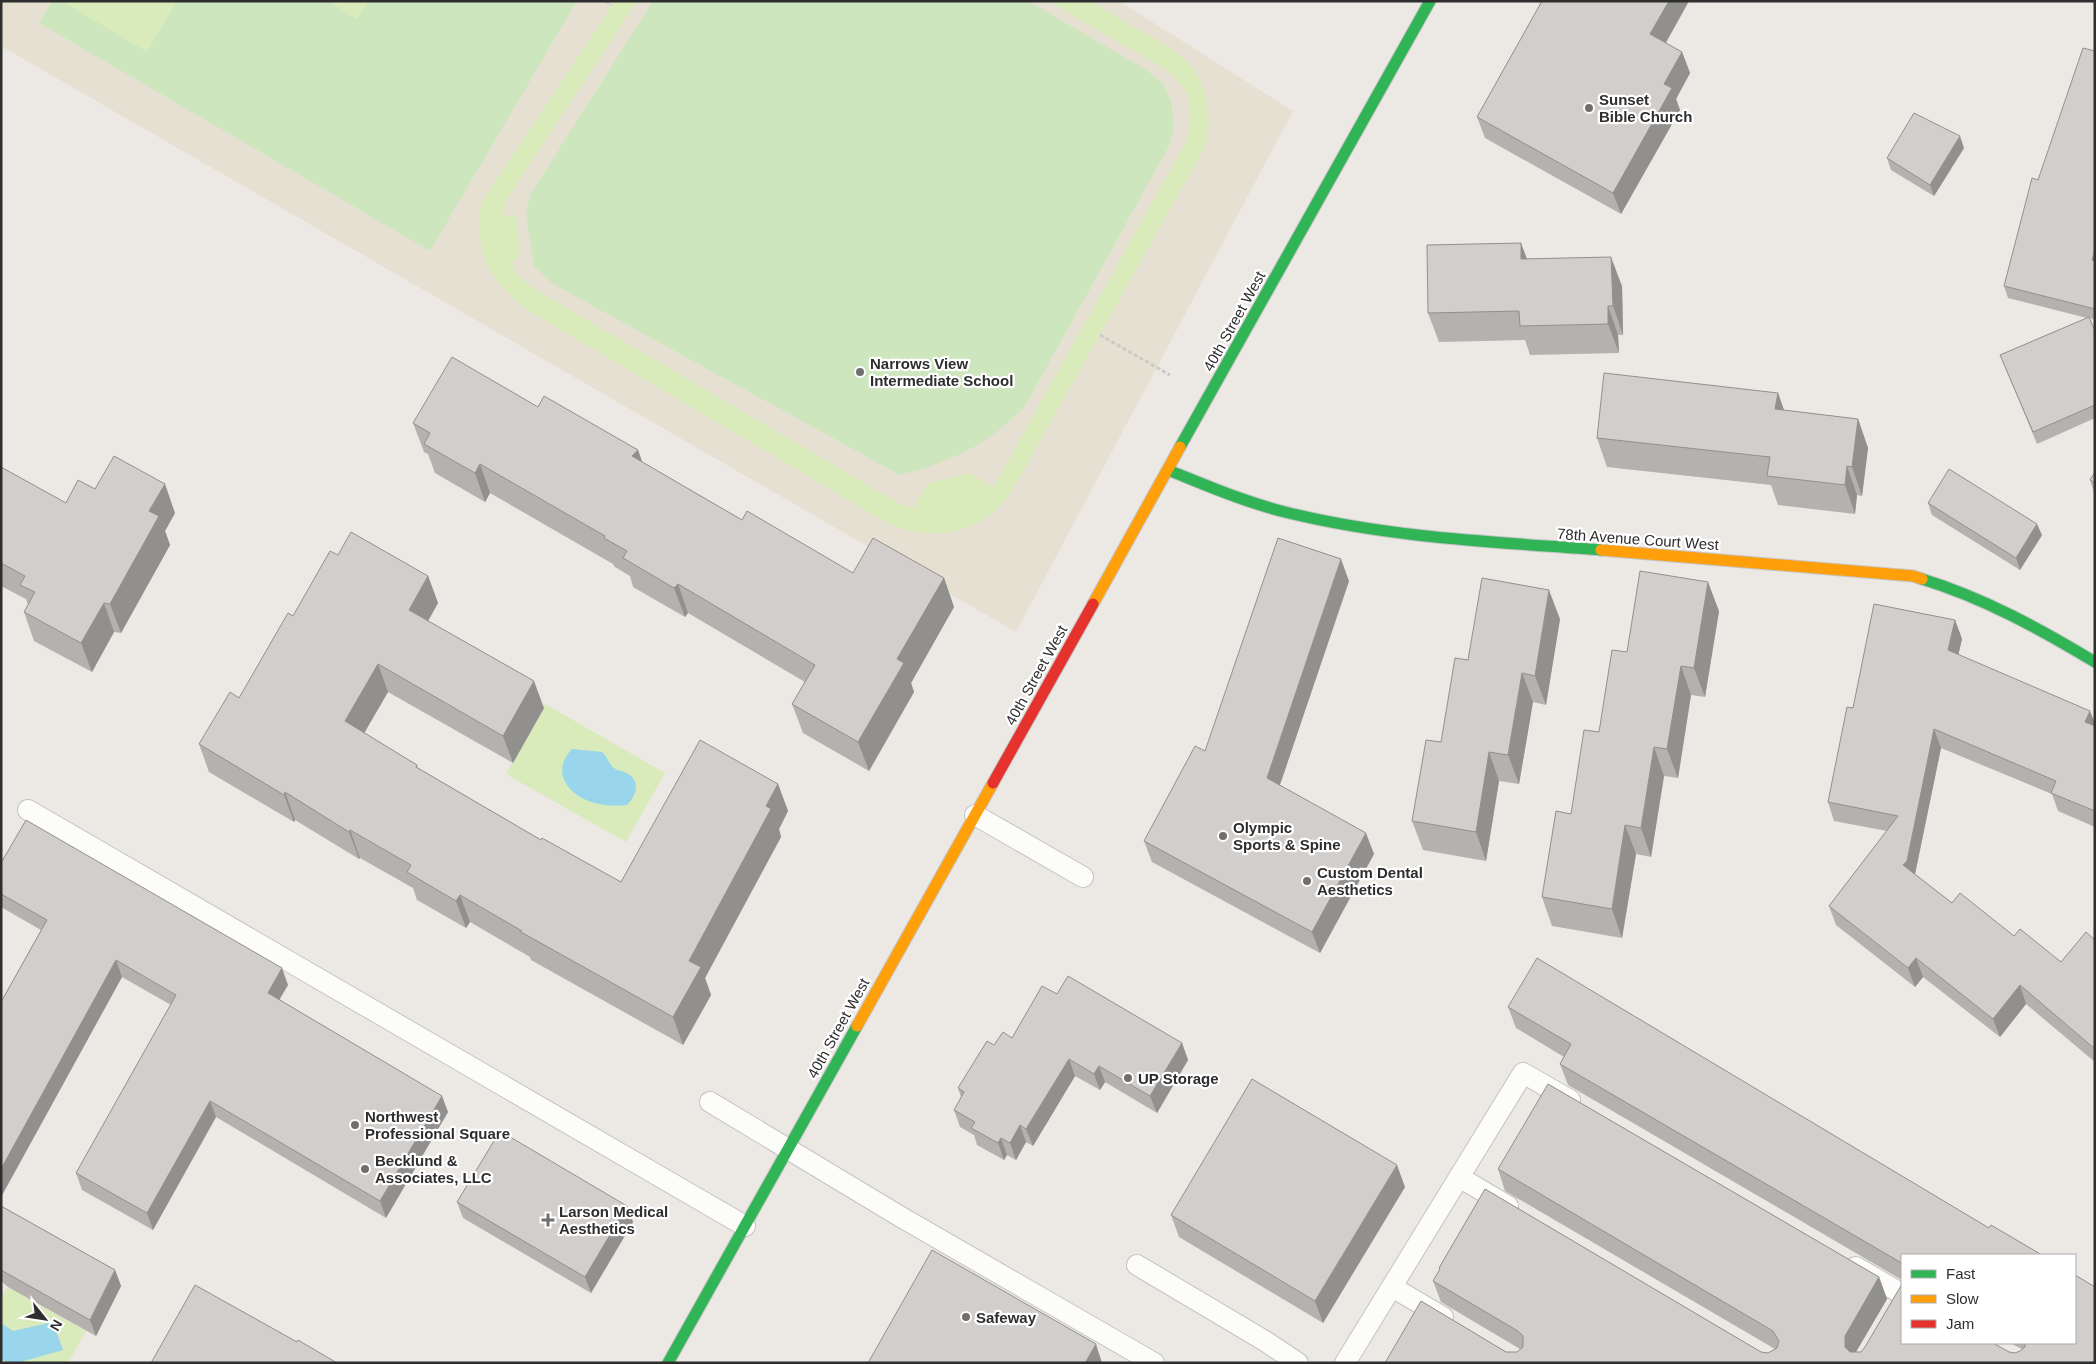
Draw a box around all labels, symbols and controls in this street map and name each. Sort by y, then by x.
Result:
place label: Sunset Bible Church [1599,91,1692,125]
marker: Sunset Bible Church [1583,102,1595,114]
street label: 40th Street West [1200,267,1269,374]
place label: Narrows View Intermediate School [870,355,1013,389]
marker: Narrows View Intermediate School [854,366,866,378]
street label: 78th Avenue Court West [1557,525,1720,553]
street label: 40th Street West [1002,621,1071,728]
place label: Olympic Sports & Spine [1233,819,1341,853]
marker: Olympic Sports & Spine [1217,830,1229,842]
place label: Custom Dental Aesthetics [1317,864,1423,898]
marker: Custom Dental Aesthetics [1301,875,1313,887]
street label: 40th Street West [804,974,873,1081]
place label: UP Storage [1138,1070,1219,1087]
marker: UP Storage [1122,1072,1134,1084]
place label: Northwest Professional Square [365,1108,510,1142]
marker: Northwest Professional Square [349,1119,361,1131]
place label: Becklund & Associates, LLC [375,1152,492,1186]
marker: Becklund & Associates, LLC [359,1163,371,1175]
place label: Larson Medical Aesthetics [559,1203,668,1237]
marker: Larson Medical Aesthetics [541,1213,555,1227]
legend [1901,1254,2076,1344]
text: Fast [1946,1265,1976,1282]
text: Slow [1946,1290,1979,1307]
north arrow [20,1294,70,1344]
place label: Safeway [976,1309,1037,1326]
marker: Safeway [960,1311,972,1323]
text: Jam [1946,1315,1974,1332]
text: N [47,1317,66,1334]

